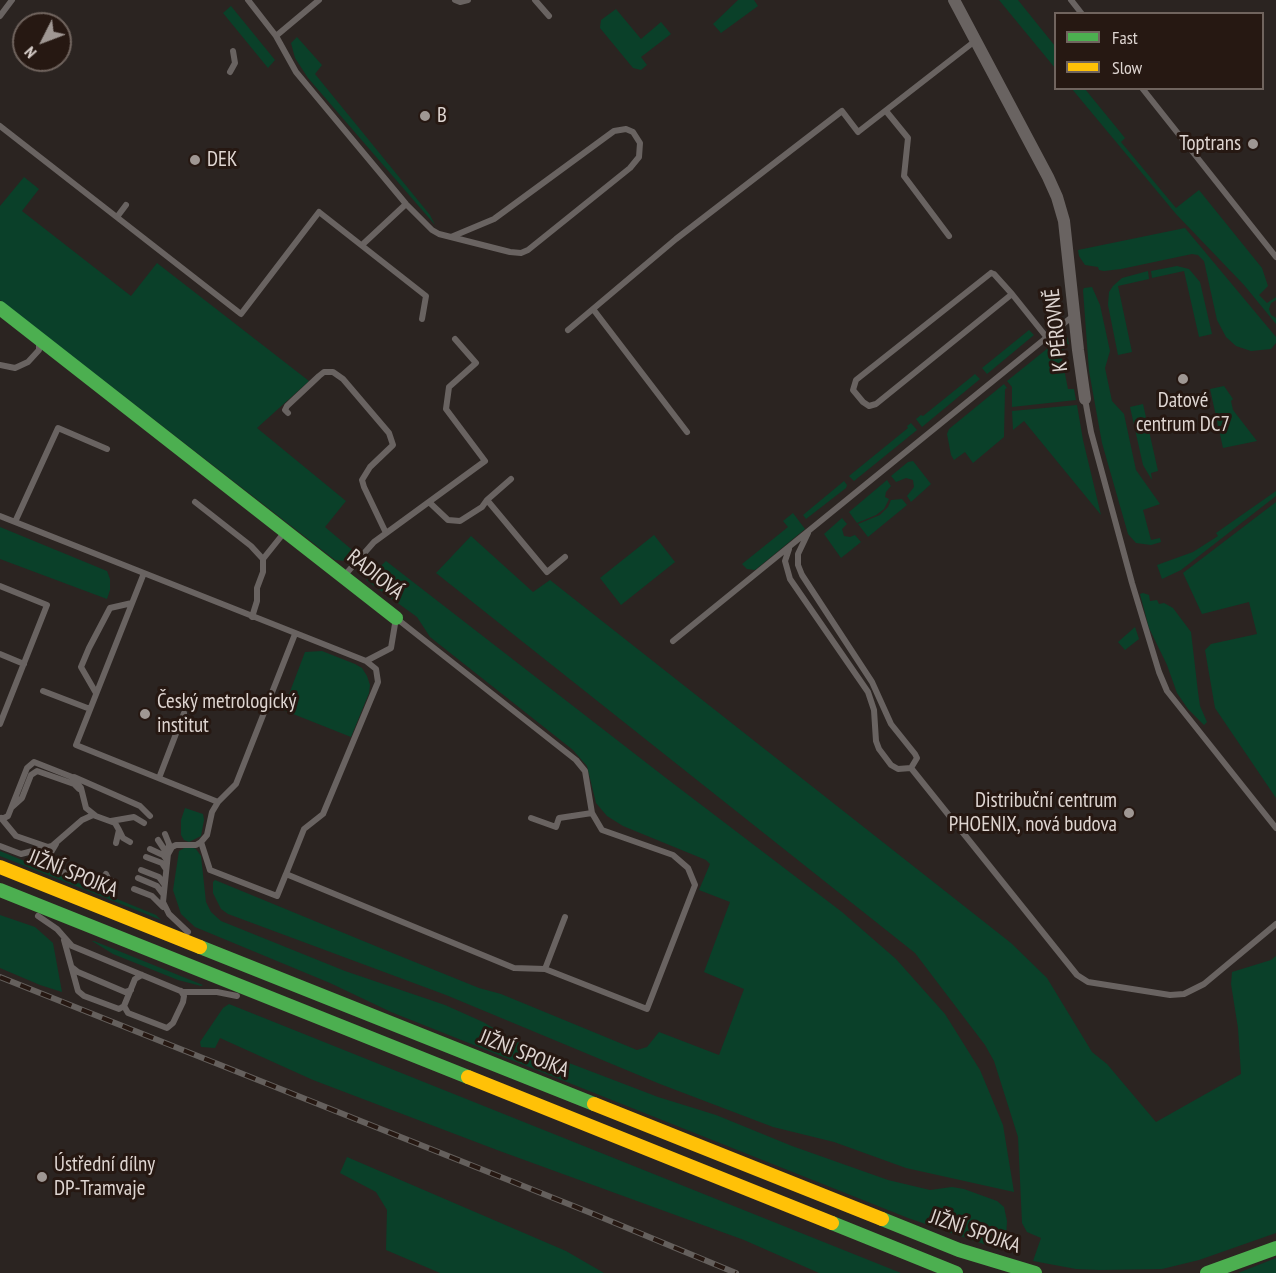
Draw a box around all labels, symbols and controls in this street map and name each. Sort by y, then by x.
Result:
north arrow [12,12,72,72]
legend [1054,12,1264,90]
text: Fast [1112,26,1138,49]
text: N [20,43,40,63]
text: Slow [1112,56,1142,79]
place label: B [437,103,447,129]
marker: B [418,109,432,123]
place label: Toptrans [1179,131,1241,157]
marker: Toptrans [1246,137,1260,151]
place label: DEK [207,147,237,173]
marker: DEK [188,153,202,167]
street label: K PÉROVNĚ [1040,287,1074,373]
marker: Datové centrum DC7 [1176,372,1190,386]
place label: Datové centrum DC7 [1136,388,1230,438]
street label: RADIOVÁ [342,545,408,605]
place label: Český metrologický institut [157,689,296,739]
marker: Český metrologický institut [138,707,152,721]
place label: Distribuční centrum PHOENIX, nová budova [949,788,1117,838]
marker: Distribuční centrum PHOENIX, nová budova [1122,806,1136,820]
street label: JIŽNÍ SPOJKA [25,845,121,903]
street label: JIŽNÍ SPOJKA [476,1025,572,1083]
place label: Ústřední dílny DP-Tramvaje [54,1152,155,1202]
marker: Ústřední dílny DP-Tramvaje [35,1170,49,1184]
street label: JIŽNÍ SPOJKA [926,1205,1024,1259]

